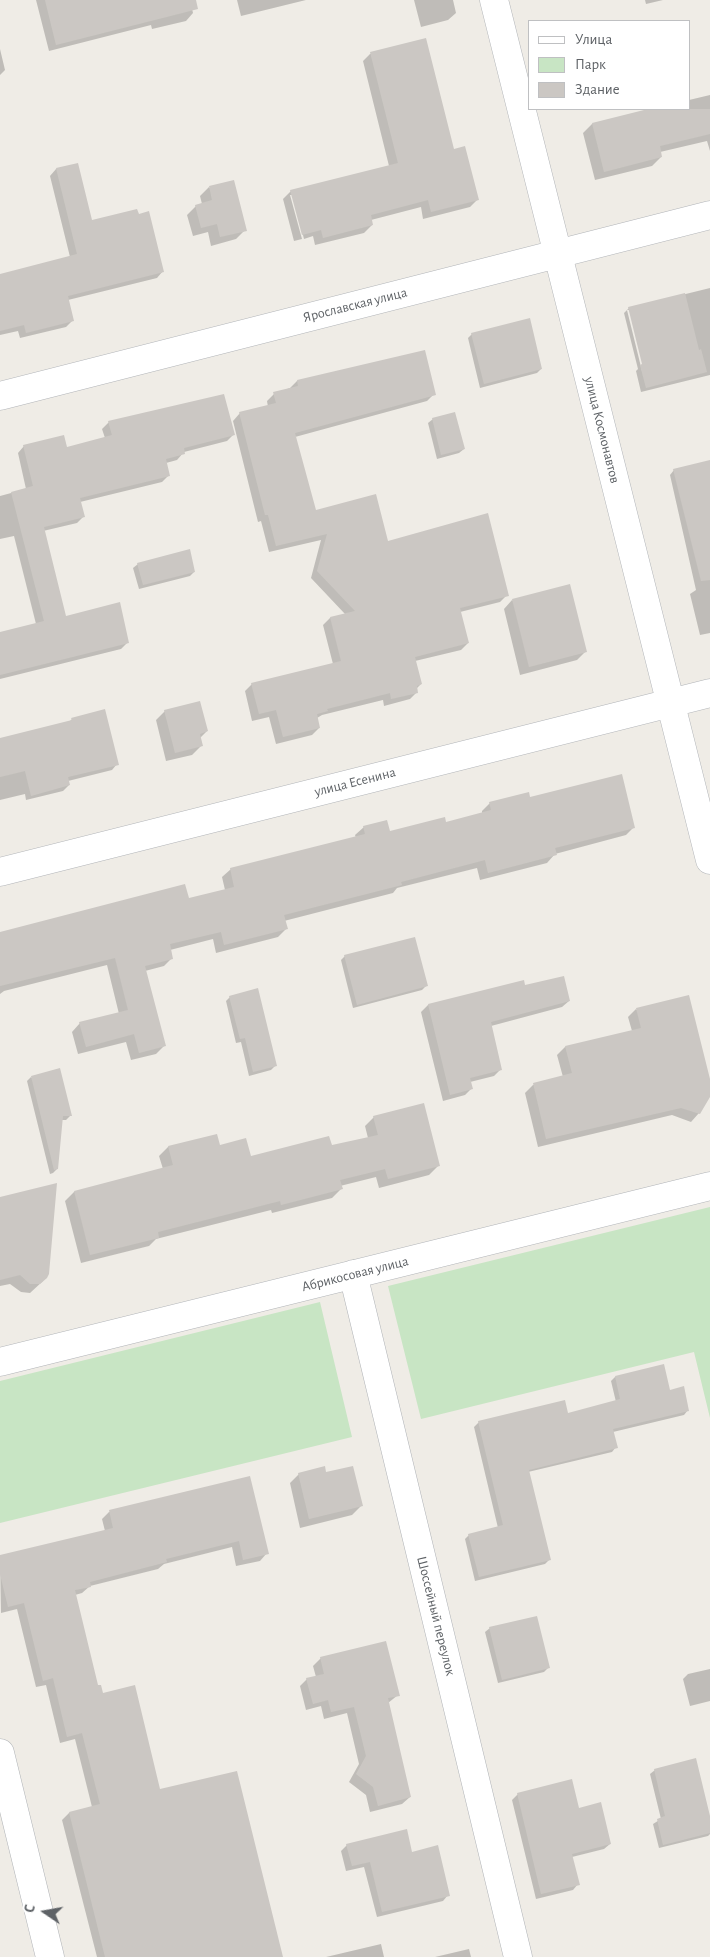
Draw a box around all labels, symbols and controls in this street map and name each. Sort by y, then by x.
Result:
legend [528,20,690,110]
text: Улица [575,32,612,47]
text: Парк [575,57,606,72]
text: Здание [575,82,620,97]
street label: Ярославская улица [301,284,409,326]
street label: улица Космонавтов [581,375,623,485]
street label: улица Есенина [313,764,397,800]
street label: Абрикосовая улица [300,1253,410,1295]
street label: Шоссейный переулок [413,1554,459,1678]
north arrow [20,1887,70,1937]
text: С [23,1904,38,1914]

